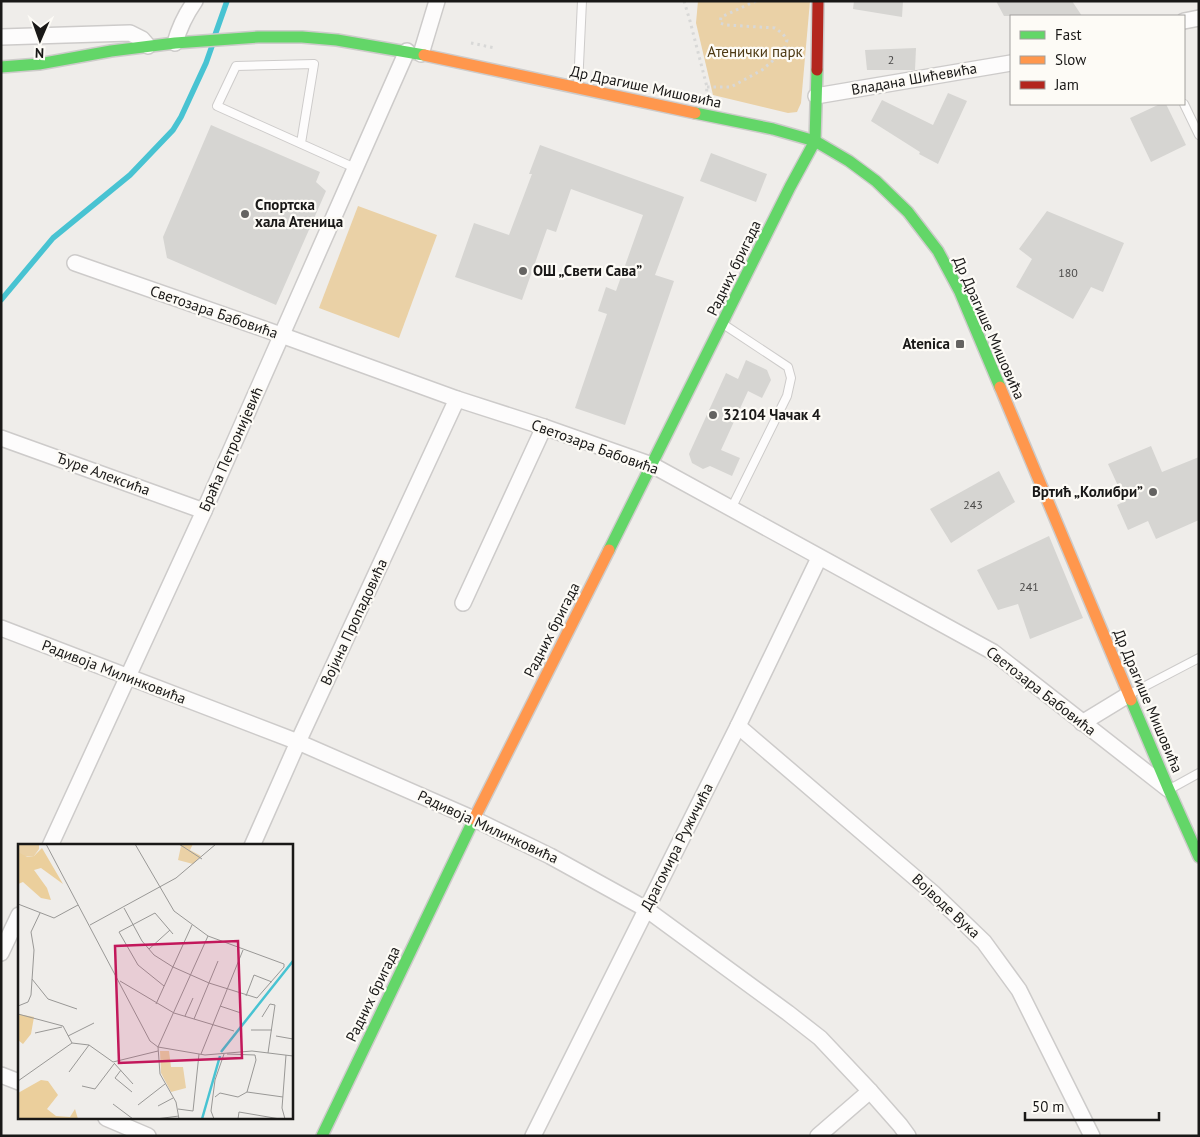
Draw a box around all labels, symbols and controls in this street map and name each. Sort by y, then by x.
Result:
north arrow [15,15,65,65]
legend [1010,15,1185,105]
text: Fast [1055,25,1082,44]
park label: Атенички парк [707,42,804,61]
text: N [35,44,44,62]
text: Slow [1055,50,1086,69]
house number: 2 [888,52,894,67]
street label: Владана Шићевића [850,58,978,99]
street label: Др Драгише Мишовића [569,61,723,112]
text: Jam [1054,75,1079,94]
place label: Спортска хала Атеница [255,195,343,231]
marker: Спортска хала Атеница [239,208,251,220]
street label: Радних бригада [702,217,765,319]
street label: Др Драгише Мишовића [949,253,1029,402]
place label: ОШ „Свети Сава” [533,261,642,280]
marker: ОШ „Свети Сава” [517,265,529,277]
house number: 180 [1058,265,1078,280]
street label: Светозара Бабовића [148,281,281,342]
place label: Atenica [902,334,950,353]
marker: Atenica [954,338,966,350]
street label: Браћа Петронијевић [194,383,267,514]
place label: 32104 Чачак 4 [723,405,821,424]
marker: 32104 Чачак 4 [707,409,719,421]
street label: Светозара Бабовића [529,415,661,478]
street label: Ђуре Алексића [54,448,153,499]
place label: Вртић „Колибри” [1032,482,1143,501]
marker: Вртић „Колибри” [1147,486,1159,498]
house number: 243 [963,497,983,512]
street label: Војина Пропадовића [316,555,391,688]
street label: Радних бригада [520,579,584,680]
house number: 241 [1019,579,1039,594]
street label: Др Драгише Мишовића [1110,626,1187,775]
street label: Радивоја Милинковића [39,635,189,708]
street label: Светозара Бабовића [983,642,1100,739]
street label: Драгомира Ружичића [636,780,717,914]
street label: Радивоја Милинковића [415,786,562,867]
inset map [18,844,292,1120]
street label: Војводе Вука [908,869,984,942]
street label: Радних бригада [341,943,404,1045]
scale bar [1025,1090,1159,1122]
text: 50 m [1032,1097,1065,1116]

